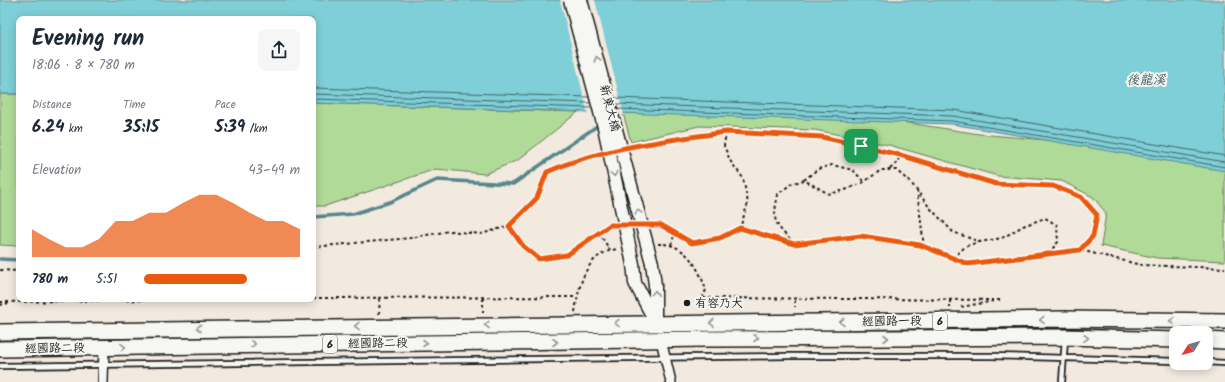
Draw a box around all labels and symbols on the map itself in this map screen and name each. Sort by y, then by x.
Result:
one-way arrow [593,56,602,63]
water label: 後龍溪 [1126,70,1166,91]
street label: 新東大橋 [594,82,625,134]
pin [844,129,878,163]
one-way arrow [609,170,617,177]
one-way arrow [634,209,643,216]
one-way arrow [650,290,659,296]
place label: 有容乃大 [695,294,743,313]
marker: 有容乃大 [682,298,692,308]
street label: 經國路一段 [862,311,922,332]
road number: 6 [933,312,947,330]
one-way arrow [1039,315,1045,324]
one-way arrow [1169,317,1175,325]
one-way arrow [839,318,845,326]
one-way arrow [614,319,620,327]
one-way arrow [709,319,715,328]
one-way arrow [484,321,490,329]
one-way arrow [354,322,360,331]
one-way arrow [196,324,202,332]
north arrow [1169,326,1213,370]
street label: 經國路二段 [348,333,408,354]
one-way arrow [753,334,759,342]
one-way arrow [883,334,889,342]
one-way arrow [1083,334,1089,342]
road number: 6 [323,335,337,353]
one-way arrow [552,337,558,346]
street label: 經國路二段 [25,338,85,359]
one-way arrow [422,339,428,347]
one-way arrow [250,340,256,348]
one-way arrow [120,343,126,351]

